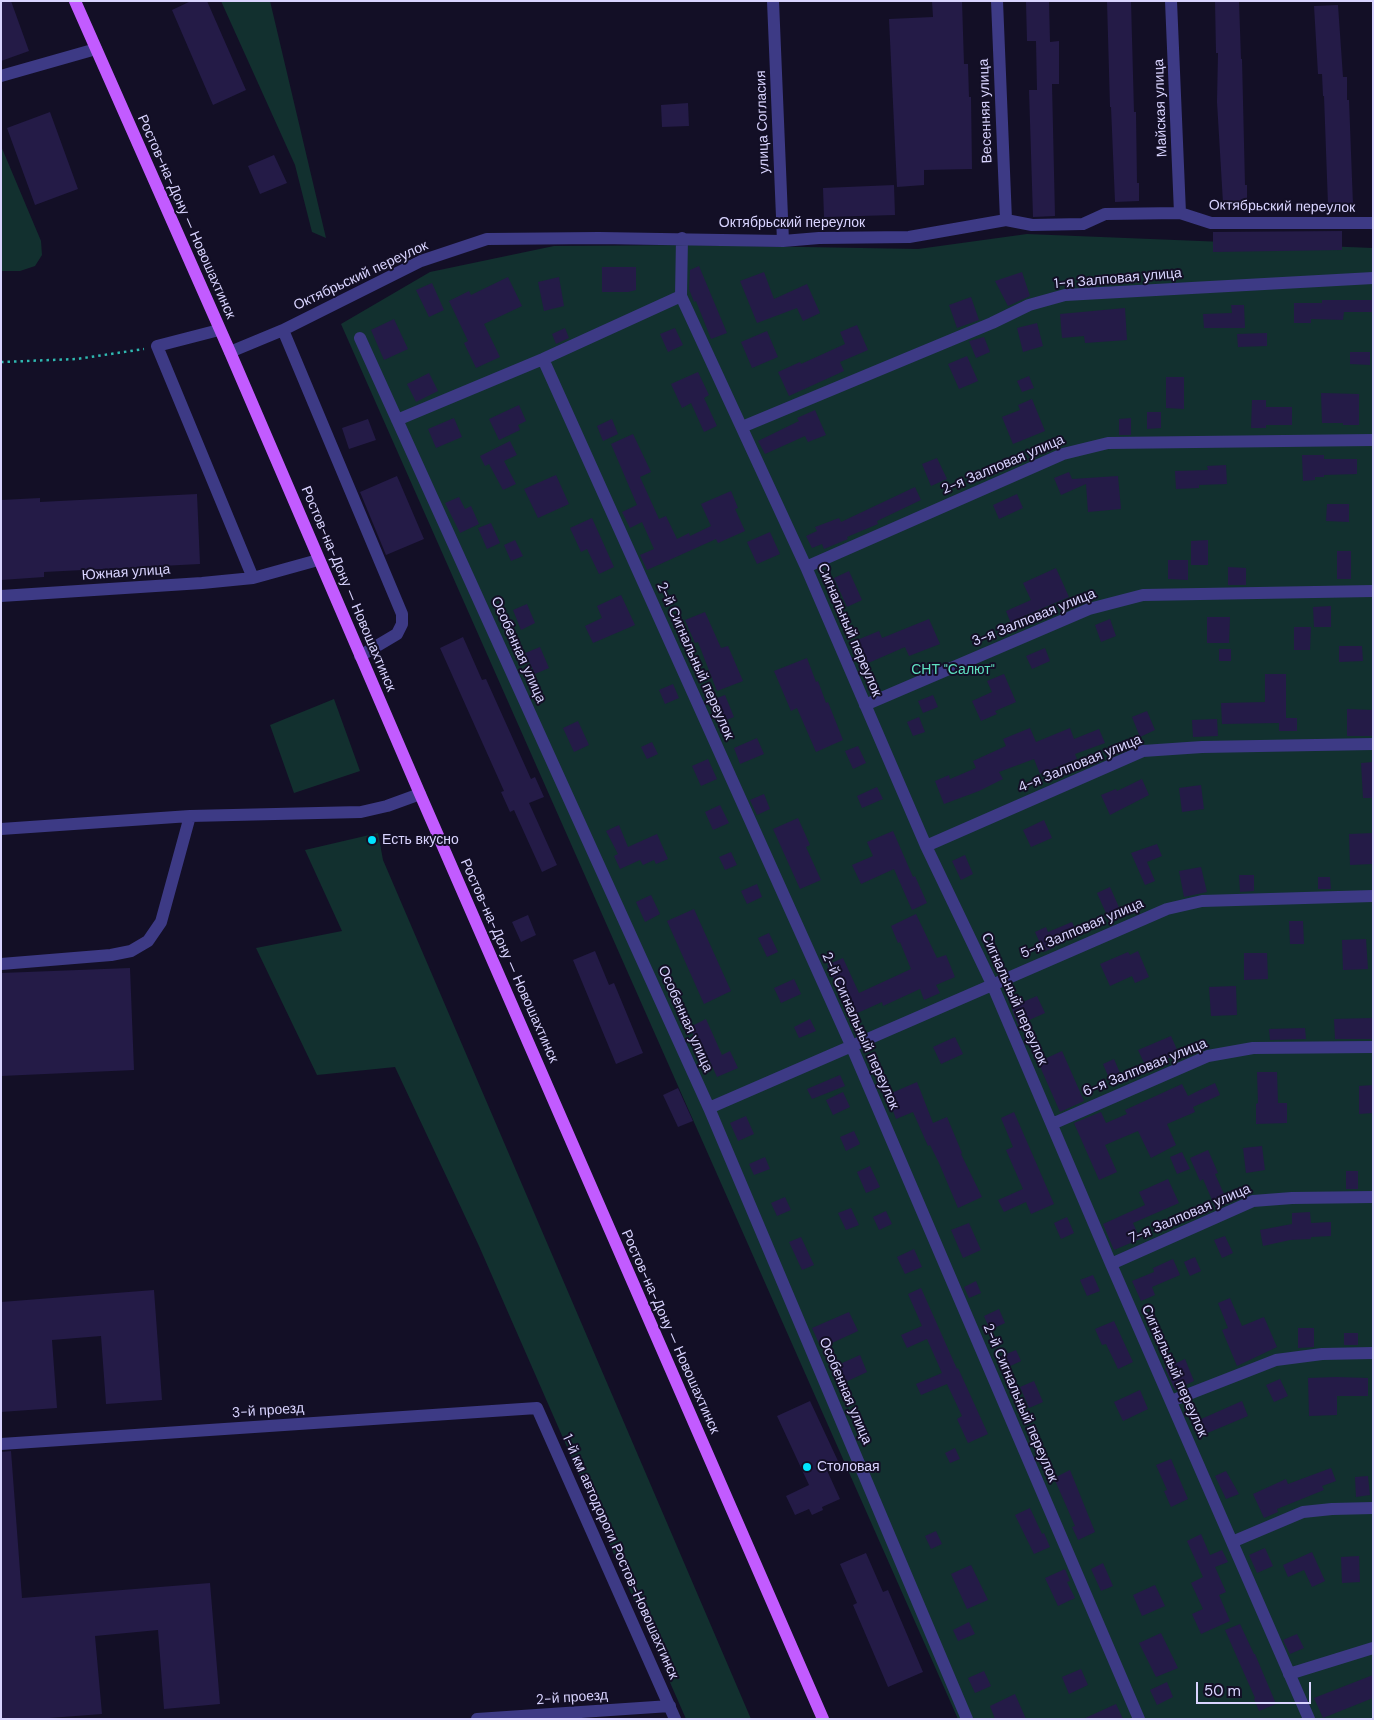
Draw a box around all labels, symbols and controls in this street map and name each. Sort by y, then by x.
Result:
street label: Весенняя улица [976,58,996,164]
street label: Майская улица [1151,59,1171,157]
street label: улица Согласия [753,70,773,174]
street label: Ростов-на-Дону — Новошахтинск [133,112,239,322]
street label: Октябрьский переулок [1209,197,1355,217]
street label: Октябрьский переулок [719,215,865,231]
street label: Октябрьский переулок [291,237,431,315]
street label: 1-я Залповая улица [1054,265,1182,293]
street label: 2-я Залповая улица [939,432,1067,498]
street label: Ростов-на-Дону — Новошахтинск [297,484,399,694]
street label: Сигнальный переулок [813,561,885,699]
street label: Южная улица [81,562,171,584]
street label: 2-й Сигнальный переулок [653,580,737,742]
street label: 3-я Залповая улица [970,586,1098,650]
street label: Особенная улица [487,594,549,706]
park label: СНТ "Салют" [911,662,995,678]
street label: 4-я Залповая улица [1016,731,1144,797]
place label: Есть вкусно [382,832,459,848]
marker: Есть вкусно [366,834,378,846]
street label: Ростов-на-Дону — Новошахтинск [456,856,562,1066]
street label: 5-я Залповая улица [1018,895,1146,963]
street label: Сигнальный переулок [977,930,1051,1068]
street label: 2-й Сигнальный переулок [818,950,902,1112]
street label: Особенная улица [654,963,716,1075]
street label: 6-я Залповая улица [1081,1035,1209,1101]
street label: 7-я Залповая улица [1127,1181,1253,1247]
street label: Ростов-на-Дону — Новошахтинск [617,1227,723,1437]
street label: Сигнальный переулок [1137,1302,1211,1440]
street label: 2-й Сигнальный переулок [979,1321,1061,1485]
street label: Особенная улица [815,1335,875,1447]
street label: 3-й проезд [231,1400,305,1422]
street label: 1-й км автодороги Ростов-Новошахтинск [558,1432,682,1682]
place label: Столовая [817,1459,880,1475]
marker: Столовая [801,1461,813,1473]
scale bar [1199,1672,1314,1704]
text: 50 m [1204,1681,1241,1701]
street label: 2-й проезд [535,1687,609,1709]

